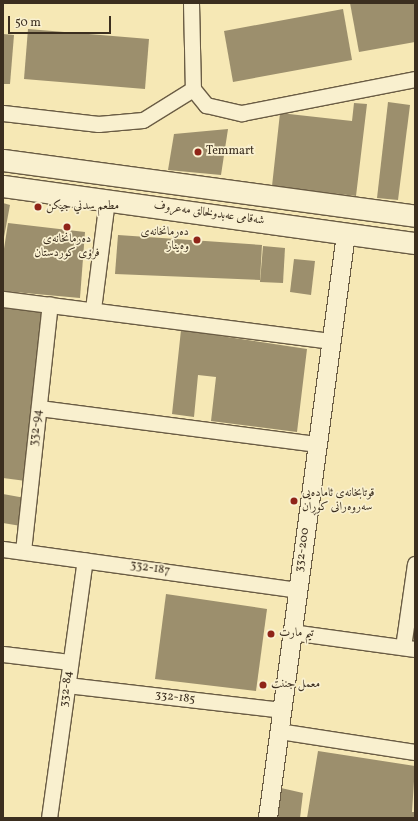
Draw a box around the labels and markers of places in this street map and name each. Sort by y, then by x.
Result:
place label: Temmart [206,145,254,159]
marker: Temmart [193,147,203,157]
place label: مطعم سدني جيكن [46,200,119,214]
marker: مطعم سدني جيكن [33,202,43,212]
marker: دەرمانخانەی فرۆی کوردستان [62,222,72,232]
place label: دەرمانخانەی وەیناز [141,226,189,254]
place label: دەرمانخانەی فرۆی کوردستان [34,233,100,261]
marker: دەرمانخانەی وەیناز [192,235,202,245]
place label: قوتابخانەی ئامادەیی سەروەرانی کوڕان [302,487,375,515]
marker: قوتابخانەی ئامادەیی سەروەرانی کوڕان [289,496,299,506]
place label: تيم مارت [279,627,314,641]
marker: تيم مارت [266,629,276,639]
place label: معمل جننت [271,678,320,692]
marker: معمل جننت [258,680,268,690]

